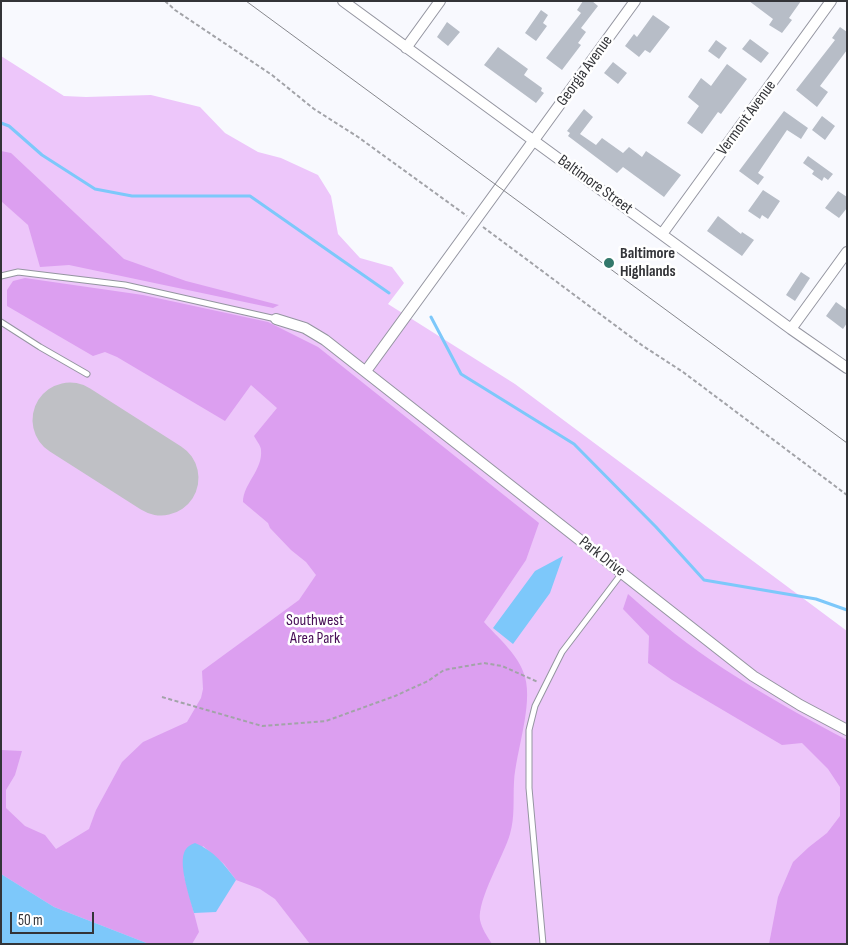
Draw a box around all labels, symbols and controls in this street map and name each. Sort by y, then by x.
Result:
street label: Georgia Avenue [553,32,617,110]
street label: Vermont Avenue [713,77,781,159]
street label: Baltimore Street [554,151,636,219]
place label: Baltimore Highlands [620,244,676,282]
marker: Baltimore Highlands [602,256,616,270]
street label: Park Drive [575,533,629,581]
park label: Southwest Area Park [286,611,344,649]
scale bar [12,902,96,934]
text: 50 m [18,911,43,930]

